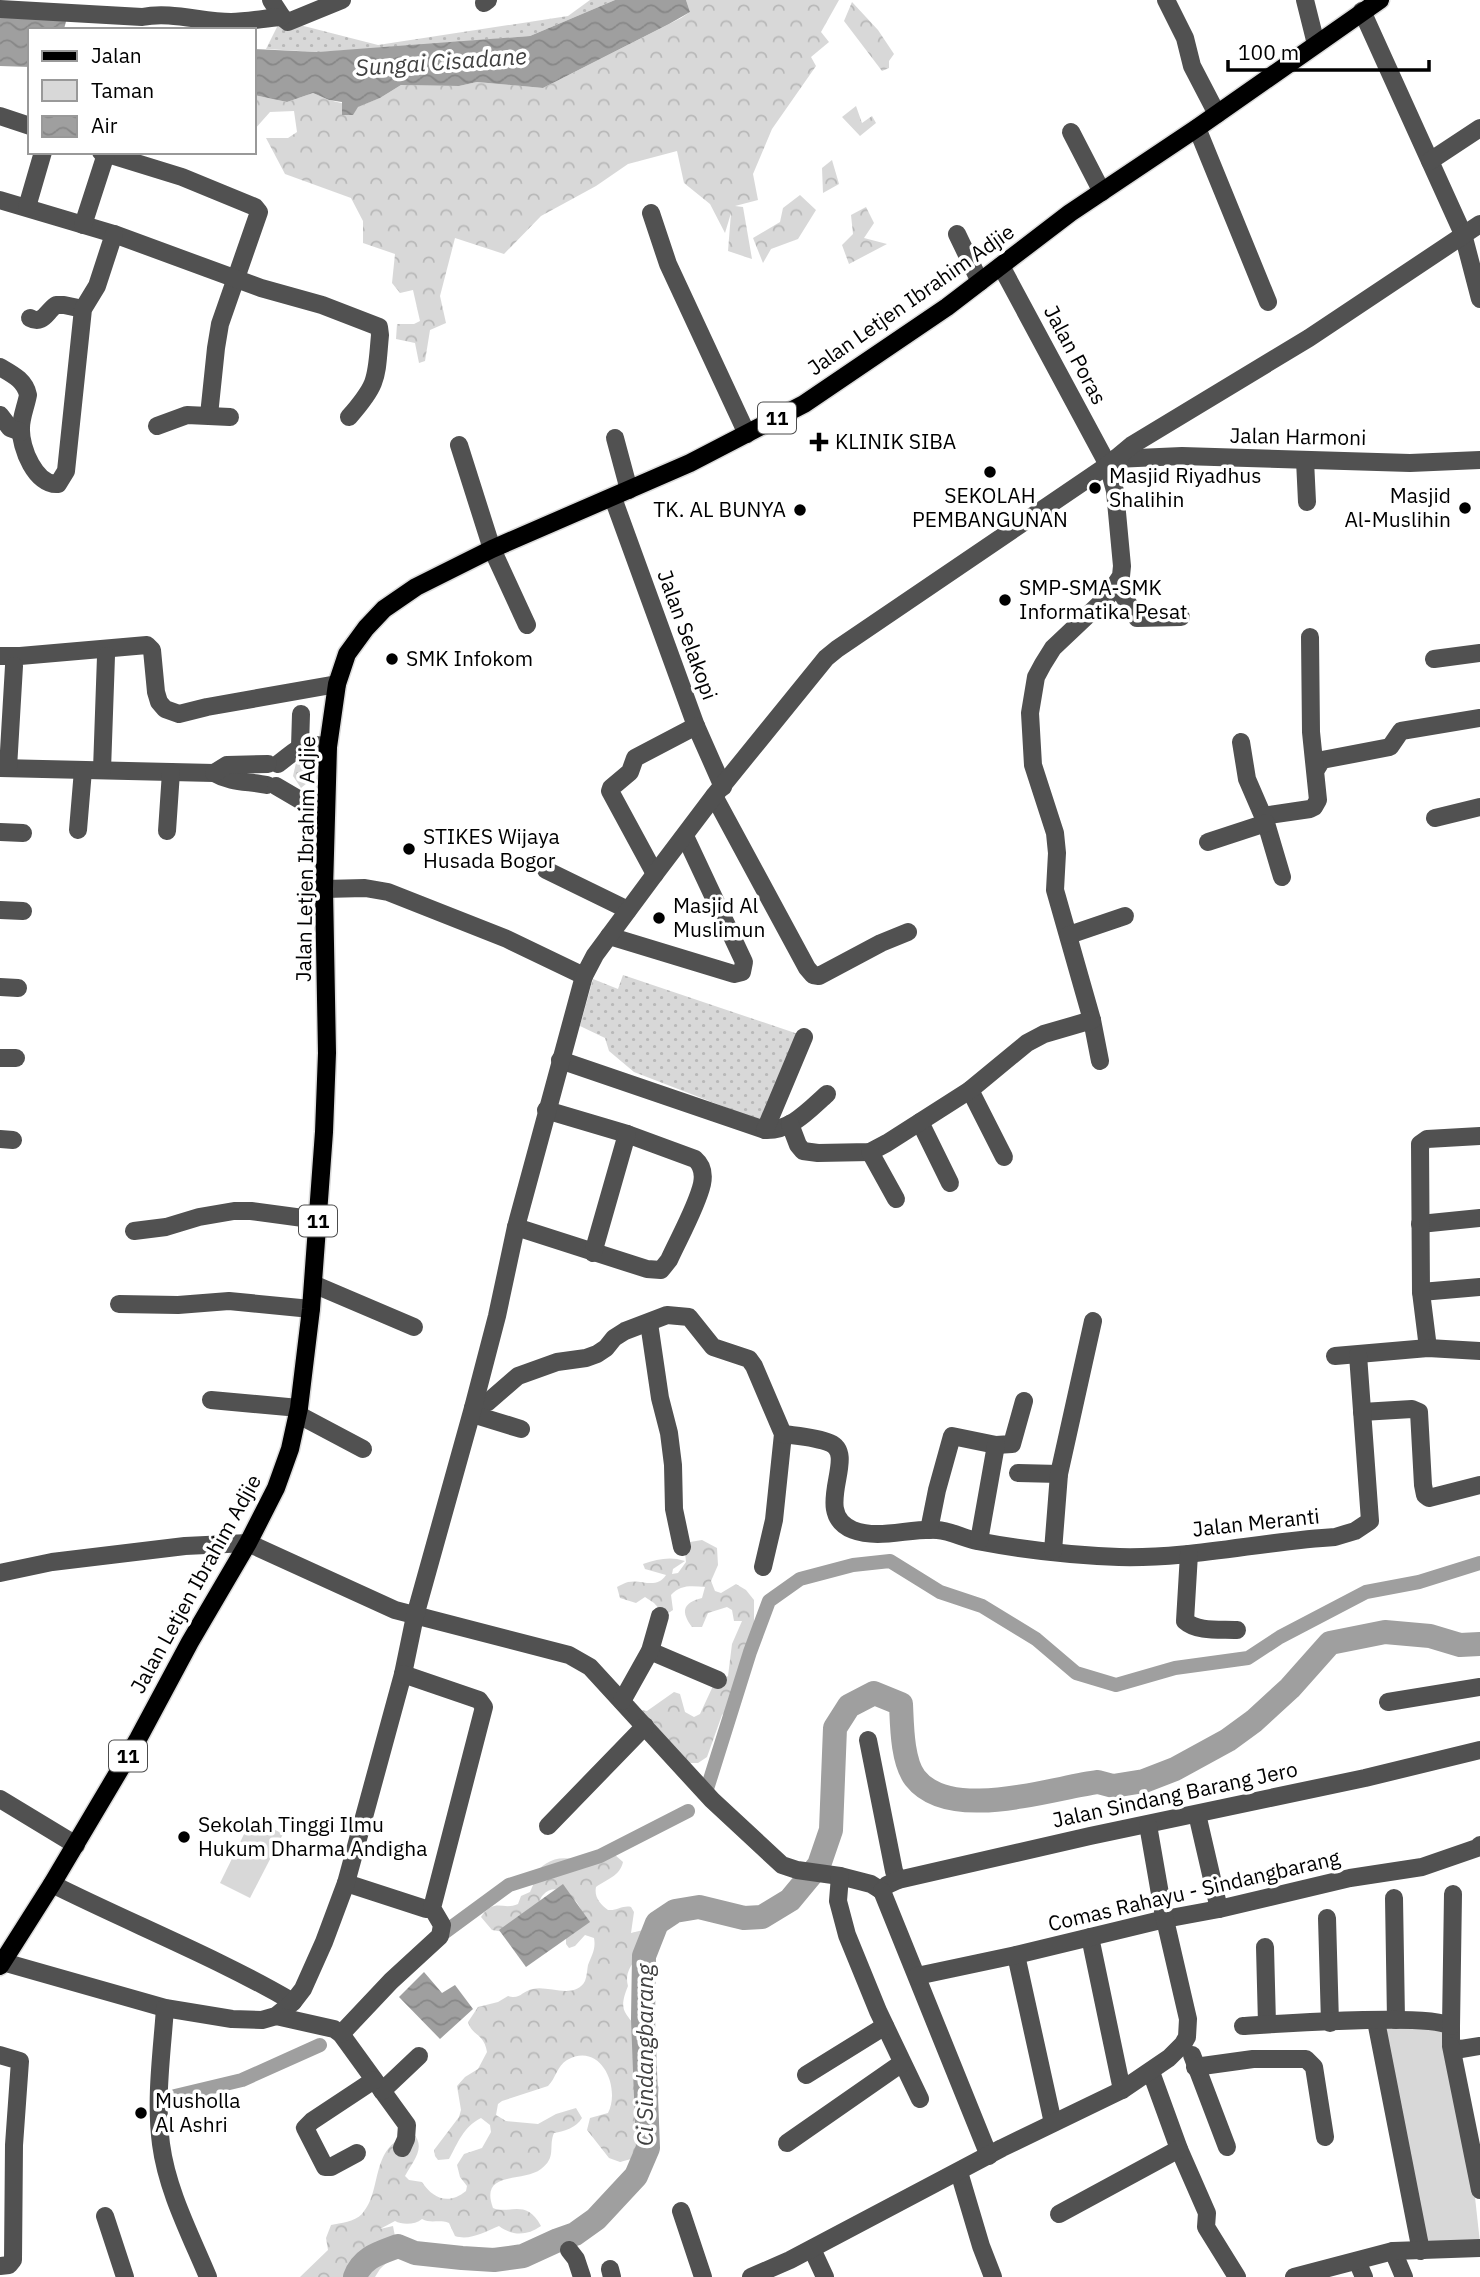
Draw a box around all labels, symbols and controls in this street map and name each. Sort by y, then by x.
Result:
legend [28,28,256,154]
scale bar [1228,28,1429,72]
text: 100 m [1238,38,1299,66]
water label: Sungai Cisadane [354,40,528,82]
text: Jalan [91,41,142,69]
text: Taman [91,76,154,104]
text: Air [91,111,118,139]
street label: Jalan Letjen Ibrahim Adjie [802,217,1019,381]
street label: Jalan Poras [1038,300,1114,409]
road number: 11 [758,402,796,434]
street label: Jalan Harmoni [1229,421,1367,451]
place label: KLINIK SIBA [835,427,956,455]
marker: KLINIK SIBA [809,432,829,452]
place label: Masjid Riyadhus Shalihin [1109,461,1261,513]
marker: SEKOLAH PEMBANGUNAN [982,464,998,480]
marker: Masjid Riyadhus Shalihin [1087,480,1103,496]
place label: SEKOLAH PEMBANGUNAN [912,481,1068,533]
place label: Masjid Al-Muslihin [1344,481,1451,533]
place label: TK. AL BUNYA [653,495,786,523]
marker: Masjid Al-Muslihin [1457,500,1473,516]
marker: TK. AL BUNYA [792,502,808,518]
street label: Jalan Selakopi [651,566,724,703]
place label: SMP-SMA-SMK Informatika Pesat [1019,573,1187,625]
marker: SMP-SMA-SMK Informatika Pesat [997,592,1013,608]
place label: SMK Infokom [406,644,533,672]
marker: SMK Infokom [384,651,400,667]
street label: Jalan Letjen Ibrahim Adjie [289,736,321,982]
place label: STIKES Wijaya Husada Bogor [423,822,560,874]
marker: STIKES Wijaya Husada Bogor [401,841,417,857]
place label: Masjid Al Muslimun [673,891,765,943]
marker: Masjid Al Muslimun [651,910,667,926]
road number: 11 [299,1205,337,1236]
street label: Jalan Letjen Ibrahim Adjie [123,1469,267,1698]
street label: Jalan Meranti [1191,1501,1321,1543]
road number: 11 [109,1740,147,1772]
street label: Jalan Sindang Barang Jero [1050,1754,1300,1834]
place label: Sekolah Tinggi Ilmu Hukum Dharma Andigha [198,1810,427,1862]
marker: Sekolah Tinggi Ilmu Hukum Dharma Andigha [176,1829,192,1845]
street label: Comas Rahayu - Sindangbarang [1045,1843,1342,1937]
water label: Ci Sindangbarang [629,1963,659,2146]
place label: Musholla Al Ashri [155,2086,240,2138]
marker: Musholla Al Ashri [133,2105,149,2121]

